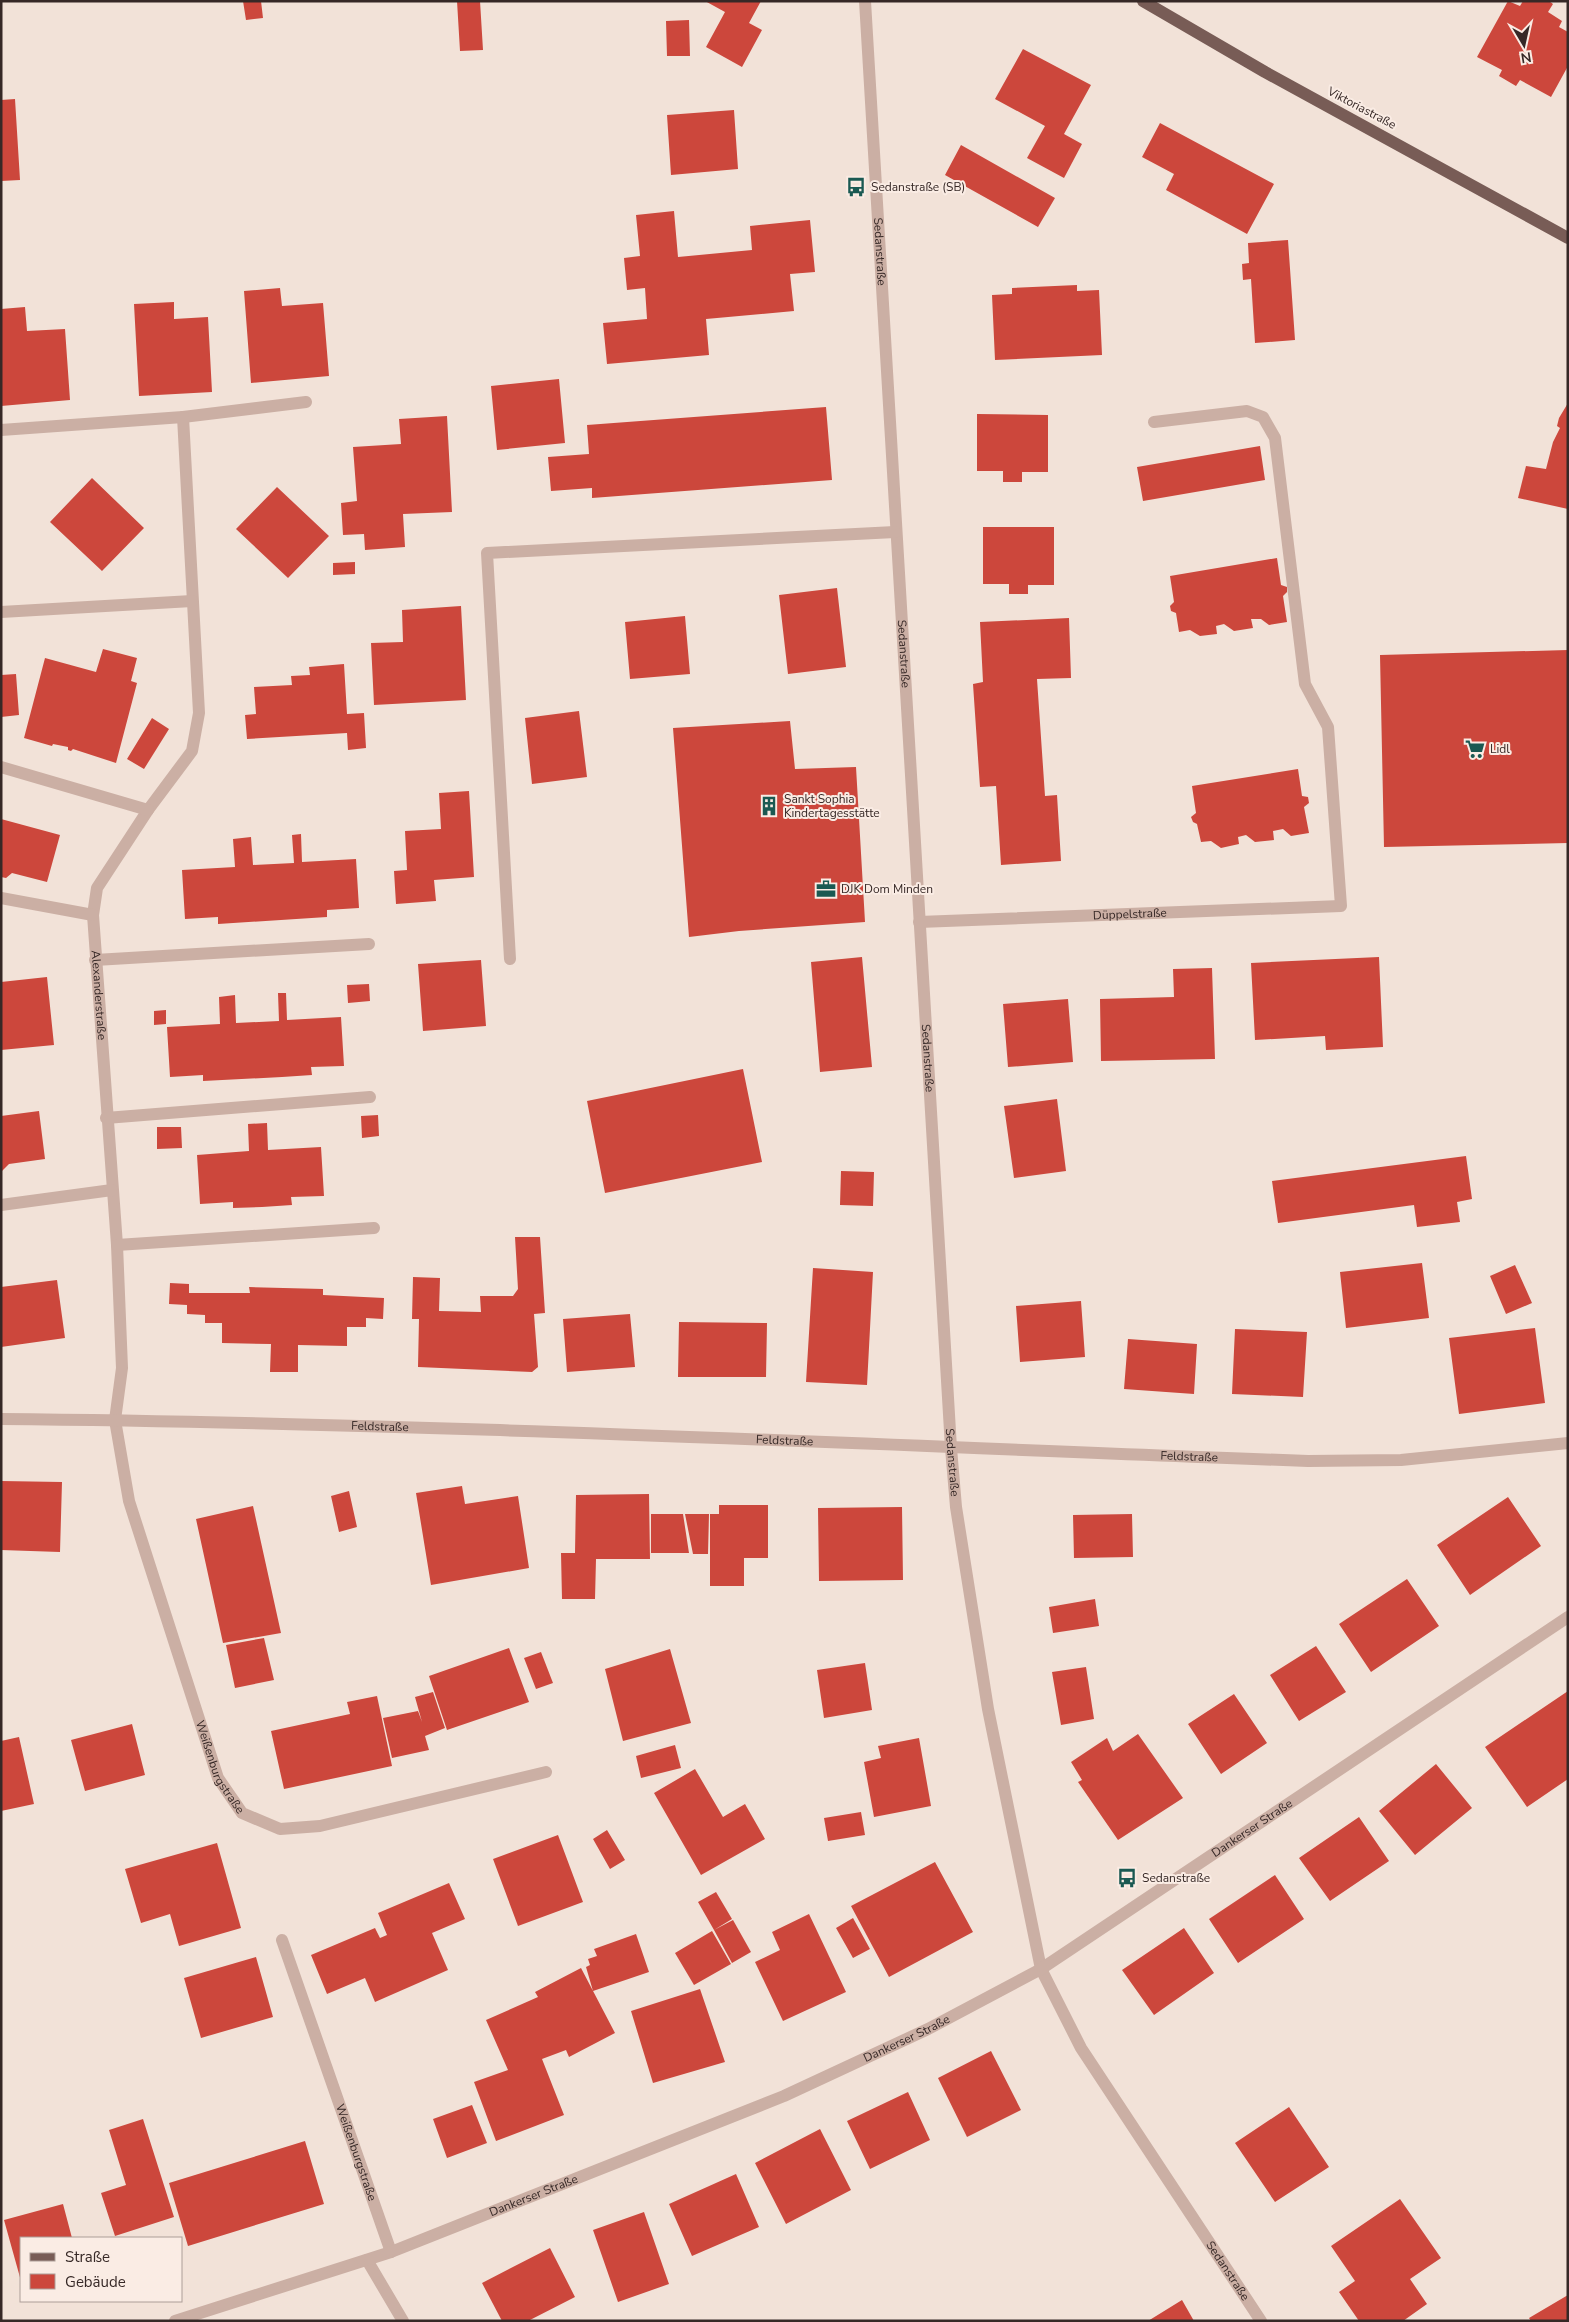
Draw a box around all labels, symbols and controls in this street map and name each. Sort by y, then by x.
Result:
north arrow [1499,20,1549,70]
text: N [1519,47,1533,68]
street label: Viktoriastraße [1324,83,1399,133]
bus stop icon: Sedanstraße (SB) [845,176,867,198]
place label: Sedanstraße (SB) [871,179,965,195]
street label: Sedanstraße [870,217,890,286]
street label: Sedanstraße [894,619,914,688]
supermarket icon: Lidl [1464,738,1486,760]
place label: Lidl [1490,741,1510,757]
place label: Sankt Sophia Kindertagesstätte [784,791,880,821]
building icon: Sankt Sophia Kindertagesstätte [758,795,780,817]
office icon: DJK Dom Minden [815,878,837,900]
place label: DJK Dom Minden [841,881,933,897]
street label: Düppelstraße [1093,905,1167,923]
street label: Alexanderstraße [88,950,110,1041]
street label: Sedanstraße [918,1024,938,1093]
street label: Feldstraße [351,1418,409,1435]
street label: Sedanstraße [942,1428,963,1497]
street label: Feldstraße [756,1431,814,1450]
street label: Feldstraße [1160,1447,1218,1466]
street label: Weißenburgstraße [192,1718,248,1817]
street label: Dankerser Straße [1208,1795,1296,1861]
bus stop icon: Sedanstraße [1116,1867,1138,1889]
place label: Sedanstraße [1142,1870,1210,1886]
street label: Dankerser Straße [861,2011,953,2066]
street label: Weißenburgstraße [332,2102,381,2203]
street label: Dankerser Straße [487,2171,580,2220]
legend [20,2237,182,2302]
street label: Sedanstraße [1202,2238,1253,2304]
text: Straße [65,2247,110,2267]
text: Gebäude [65,2272,126,2292]

